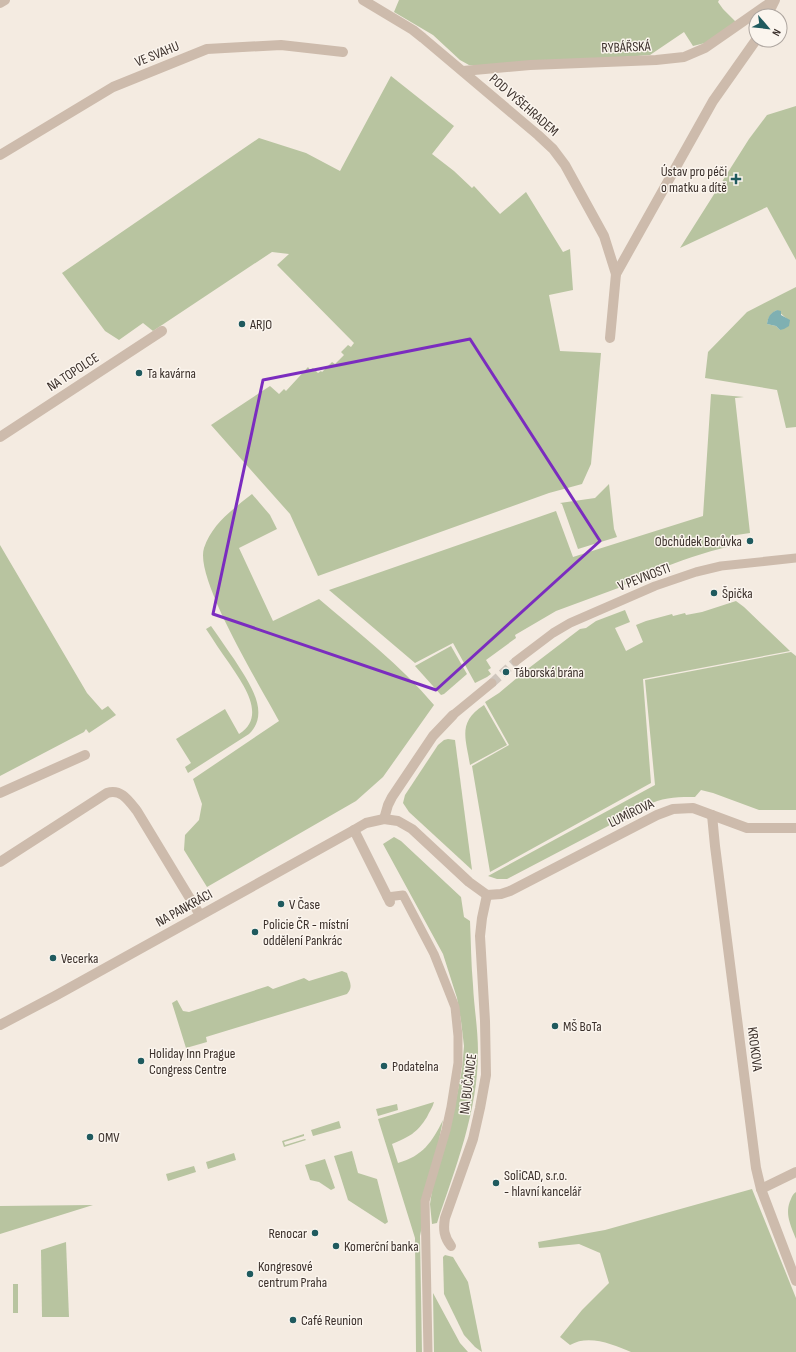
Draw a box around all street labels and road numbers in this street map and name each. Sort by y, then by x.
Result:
street label: VE SVAHU [132,37,182,71]
street label: RYBÁŘSKÁ [601,38,652,56]
street label: POD VYŠEHRADEM [486,70,562,140]
street label: NA TOPOLCE [44,349,102,395]
street label: V PEVNOSTI [615,559,673,595]
street label: LUMÍROVA [606,794,657,831]
street label: NA PANKRÁCI [153,885,215,931]
street label: KROKOVA [744,1026,766,1073]
street label: NA BUČANCE [456,1052,480,1115]

